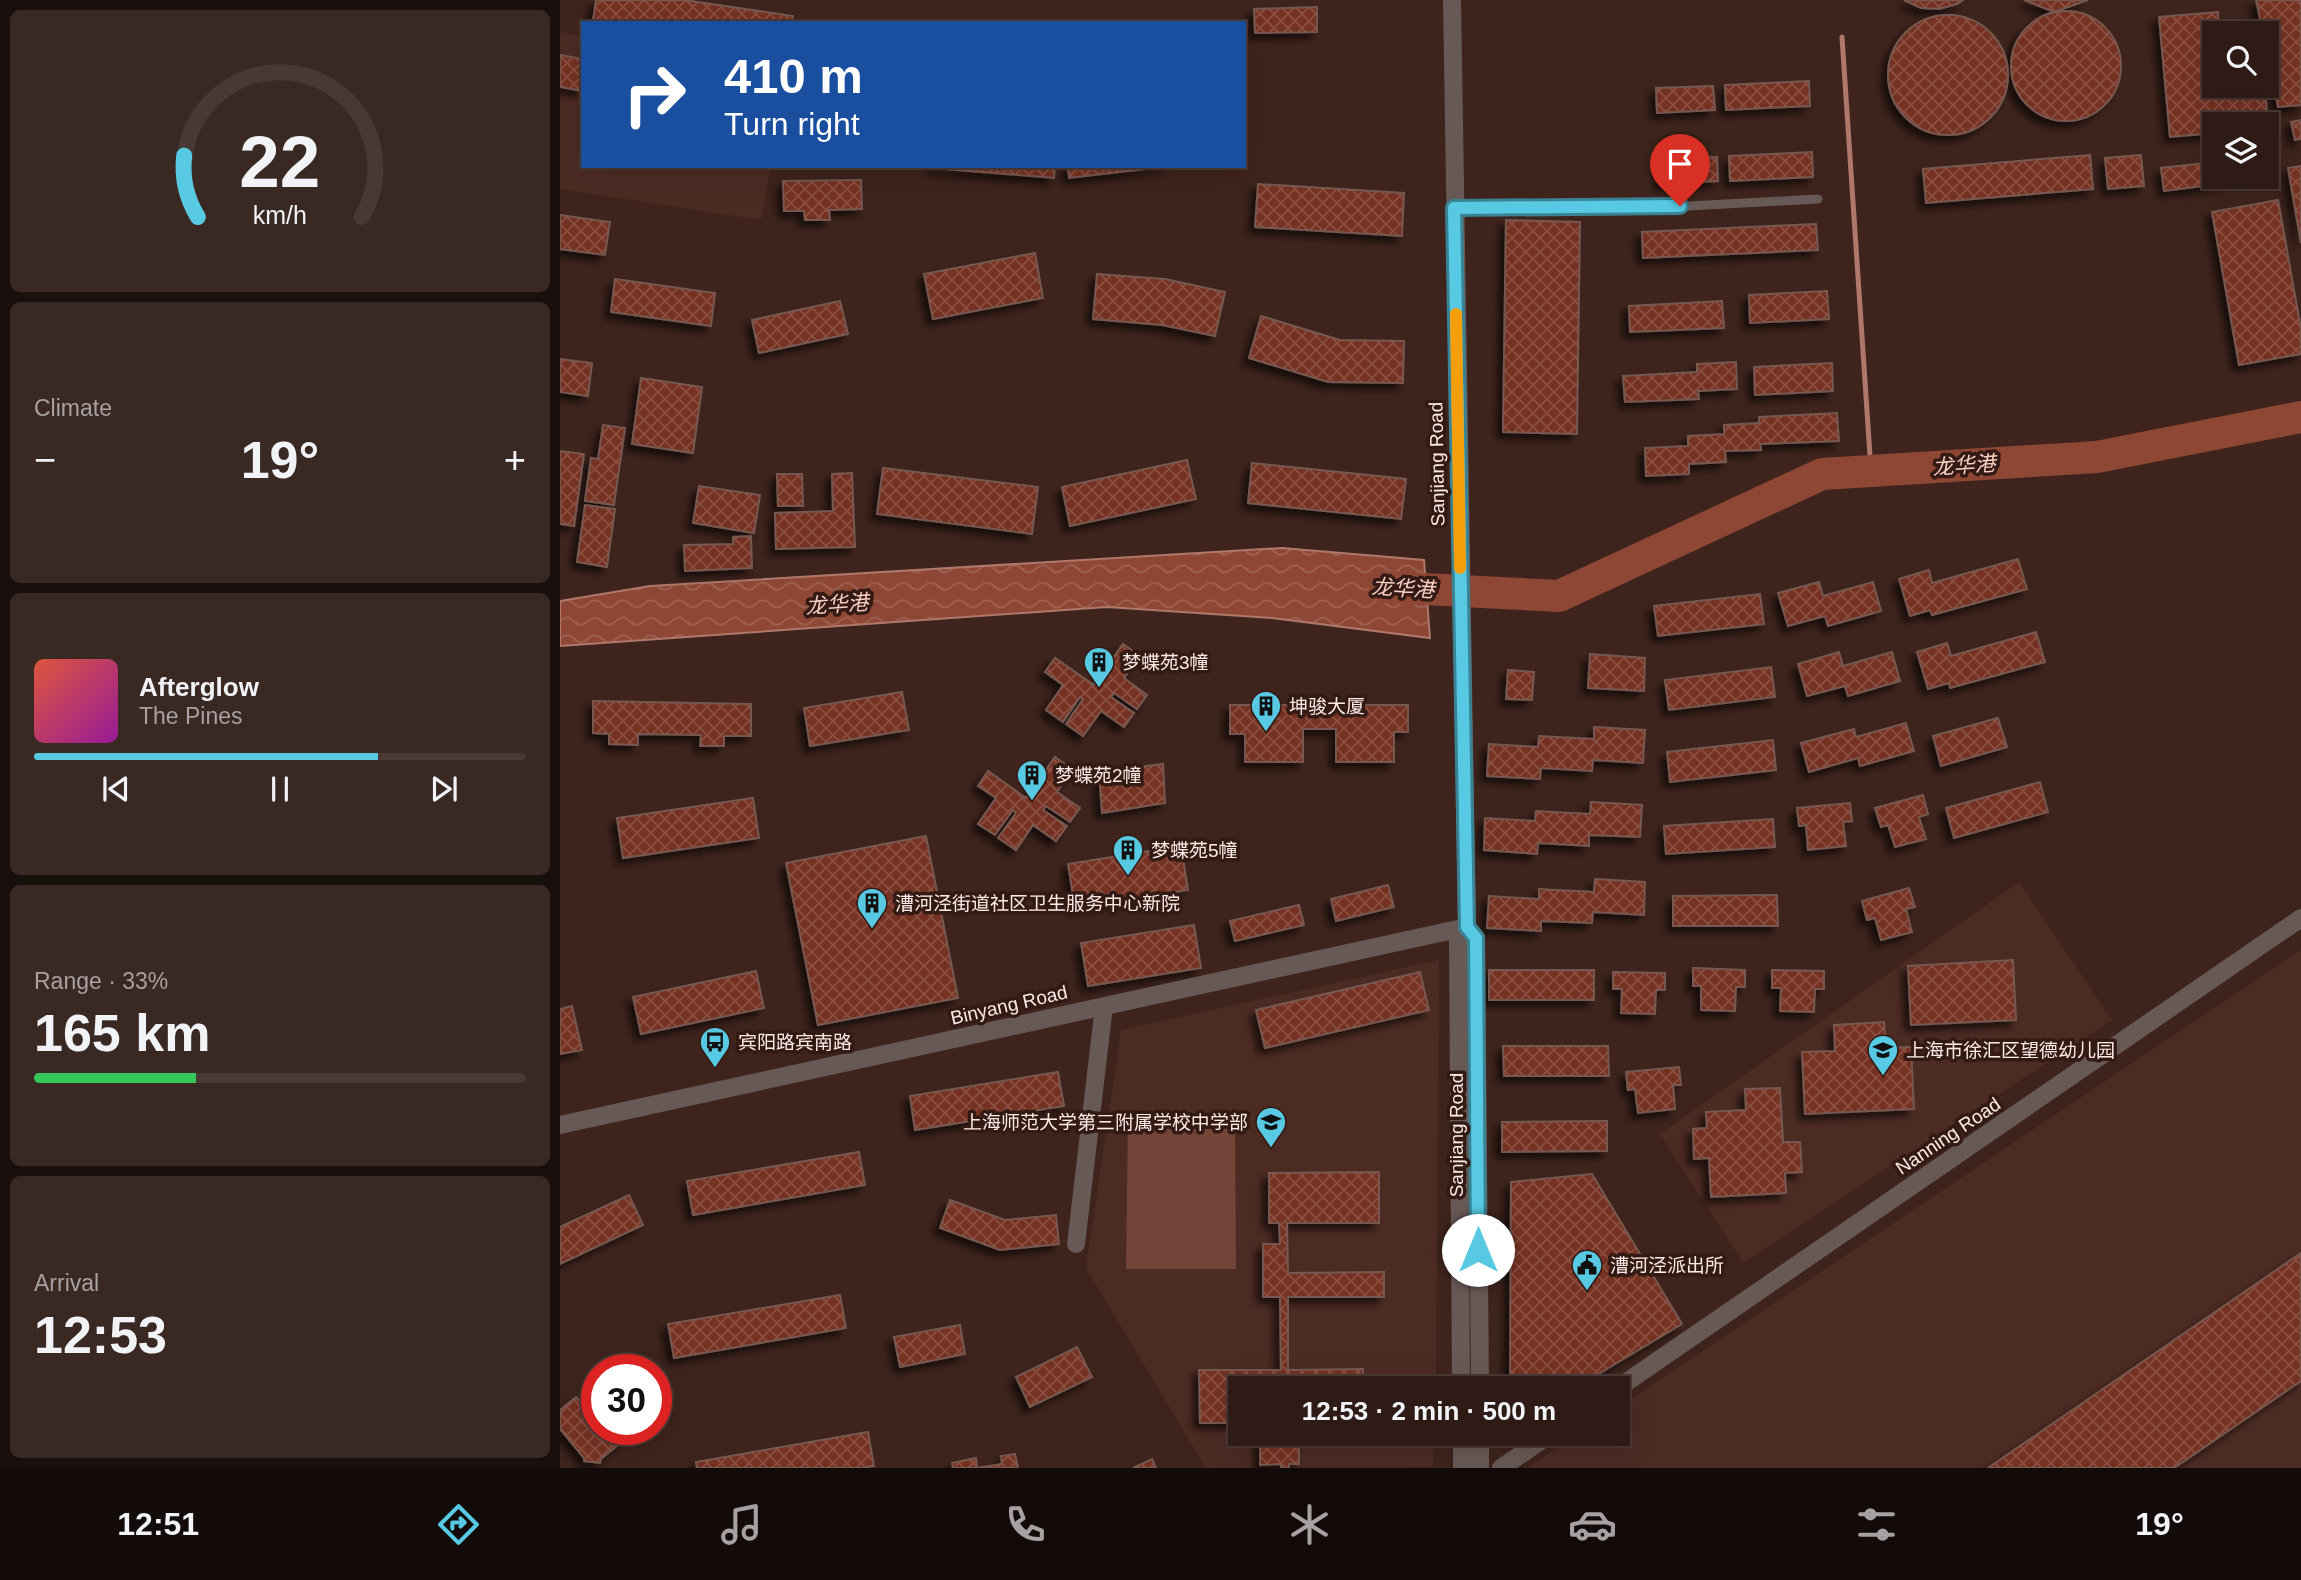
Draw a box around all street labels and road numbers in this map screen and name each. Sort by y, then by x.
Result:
street label: Sanjiang Road [1425,401,1449,527]
street label: Binyang Road [948,981,1070,1029]
street label: Sanjiang Road [1446,1073,1467,1197]
street label: Nanning Road [1892,1093,2004,1179]

